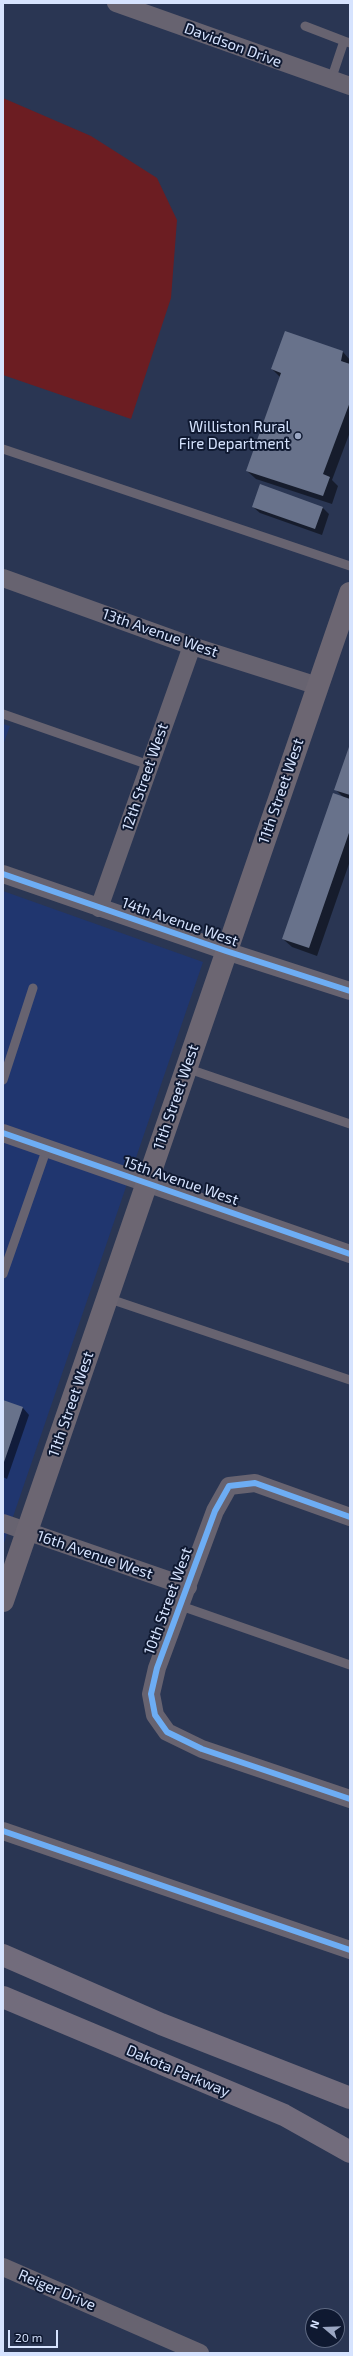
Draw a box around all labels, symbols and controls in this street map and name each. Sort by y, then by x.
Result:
street label: Davidson Drive [182,19,284,71]
place label: Williston Rural Fire Department [179,418,290,453]
marker: Williston Rural Fire Department [293,431,303,441]
street label: 13th Avenue West [100,605,220,661]
street label: 12th Street West [118,721,172,833]
street label: 11th Street West [255,736,307,846]
street label: 14th Avenue West [119,894,241,950]
street label: 11th Street West [150,1042,202,1152]
street label: 15th Avenue West [121,1153,241,1209]
street label: 11th Street West [45,1349,97,1459]
street label: 16th Avenue West [35,1527,155,1583]
street label: 10th Street West [140,1545,196,1657]
street label: Dakota Parkway [124,2041,232,2101]
street label: Reiger Drive [16,2266,98,2314]
north arrow [305,2308,345,2348]
text: N [307,2318,322,2330]
scale bar [10,2322,60,2348]
text: 20 m [15,2330,42,2344]

